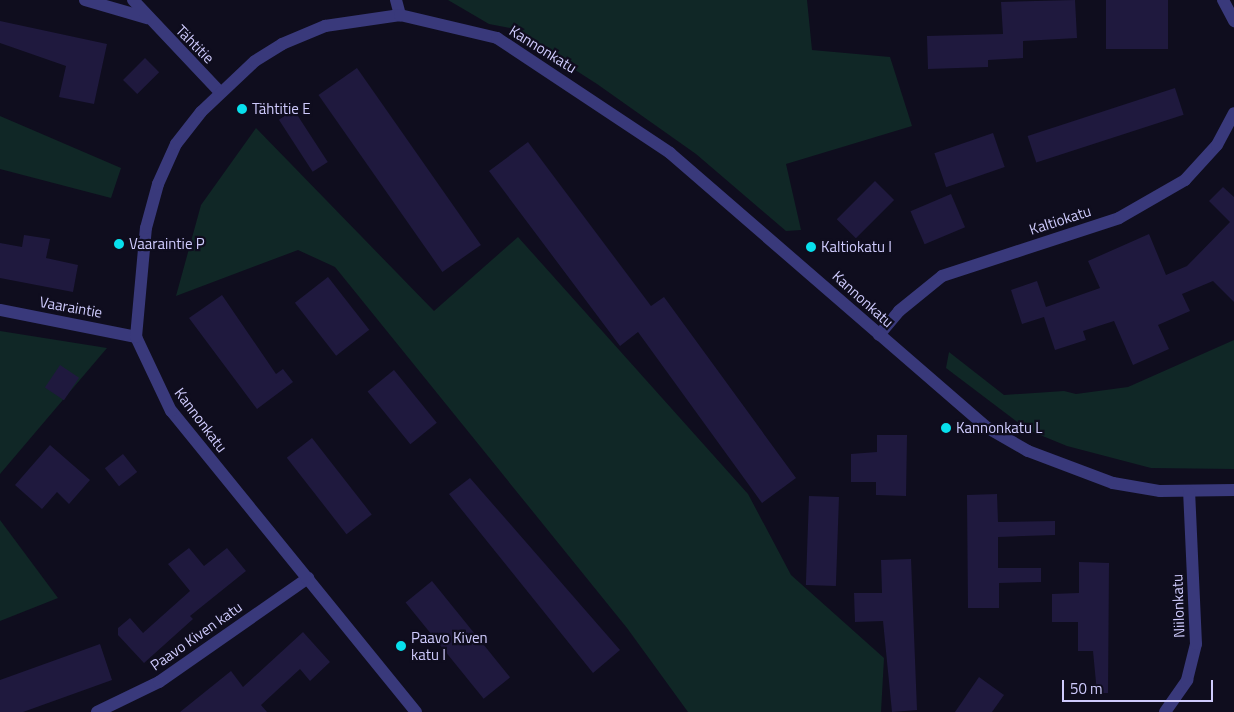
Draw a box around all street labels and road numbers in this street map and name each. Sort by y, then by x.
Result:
street label: Tähtitie [172,21,218,67]
street label: Kannonkatu [506,21,580,77]
street label: Kaltiokatu [1027,202,1093,238]
street label: Kannonkatu [829,267,897,331]
street label: Vaaraintie [38,293,104,321]
street label: Kannonkatu [171,384,231,456]
street label: Niilonkatu [1168,574,1188,638]
street label: Paavo Kiven katu [147,598,245,674]

